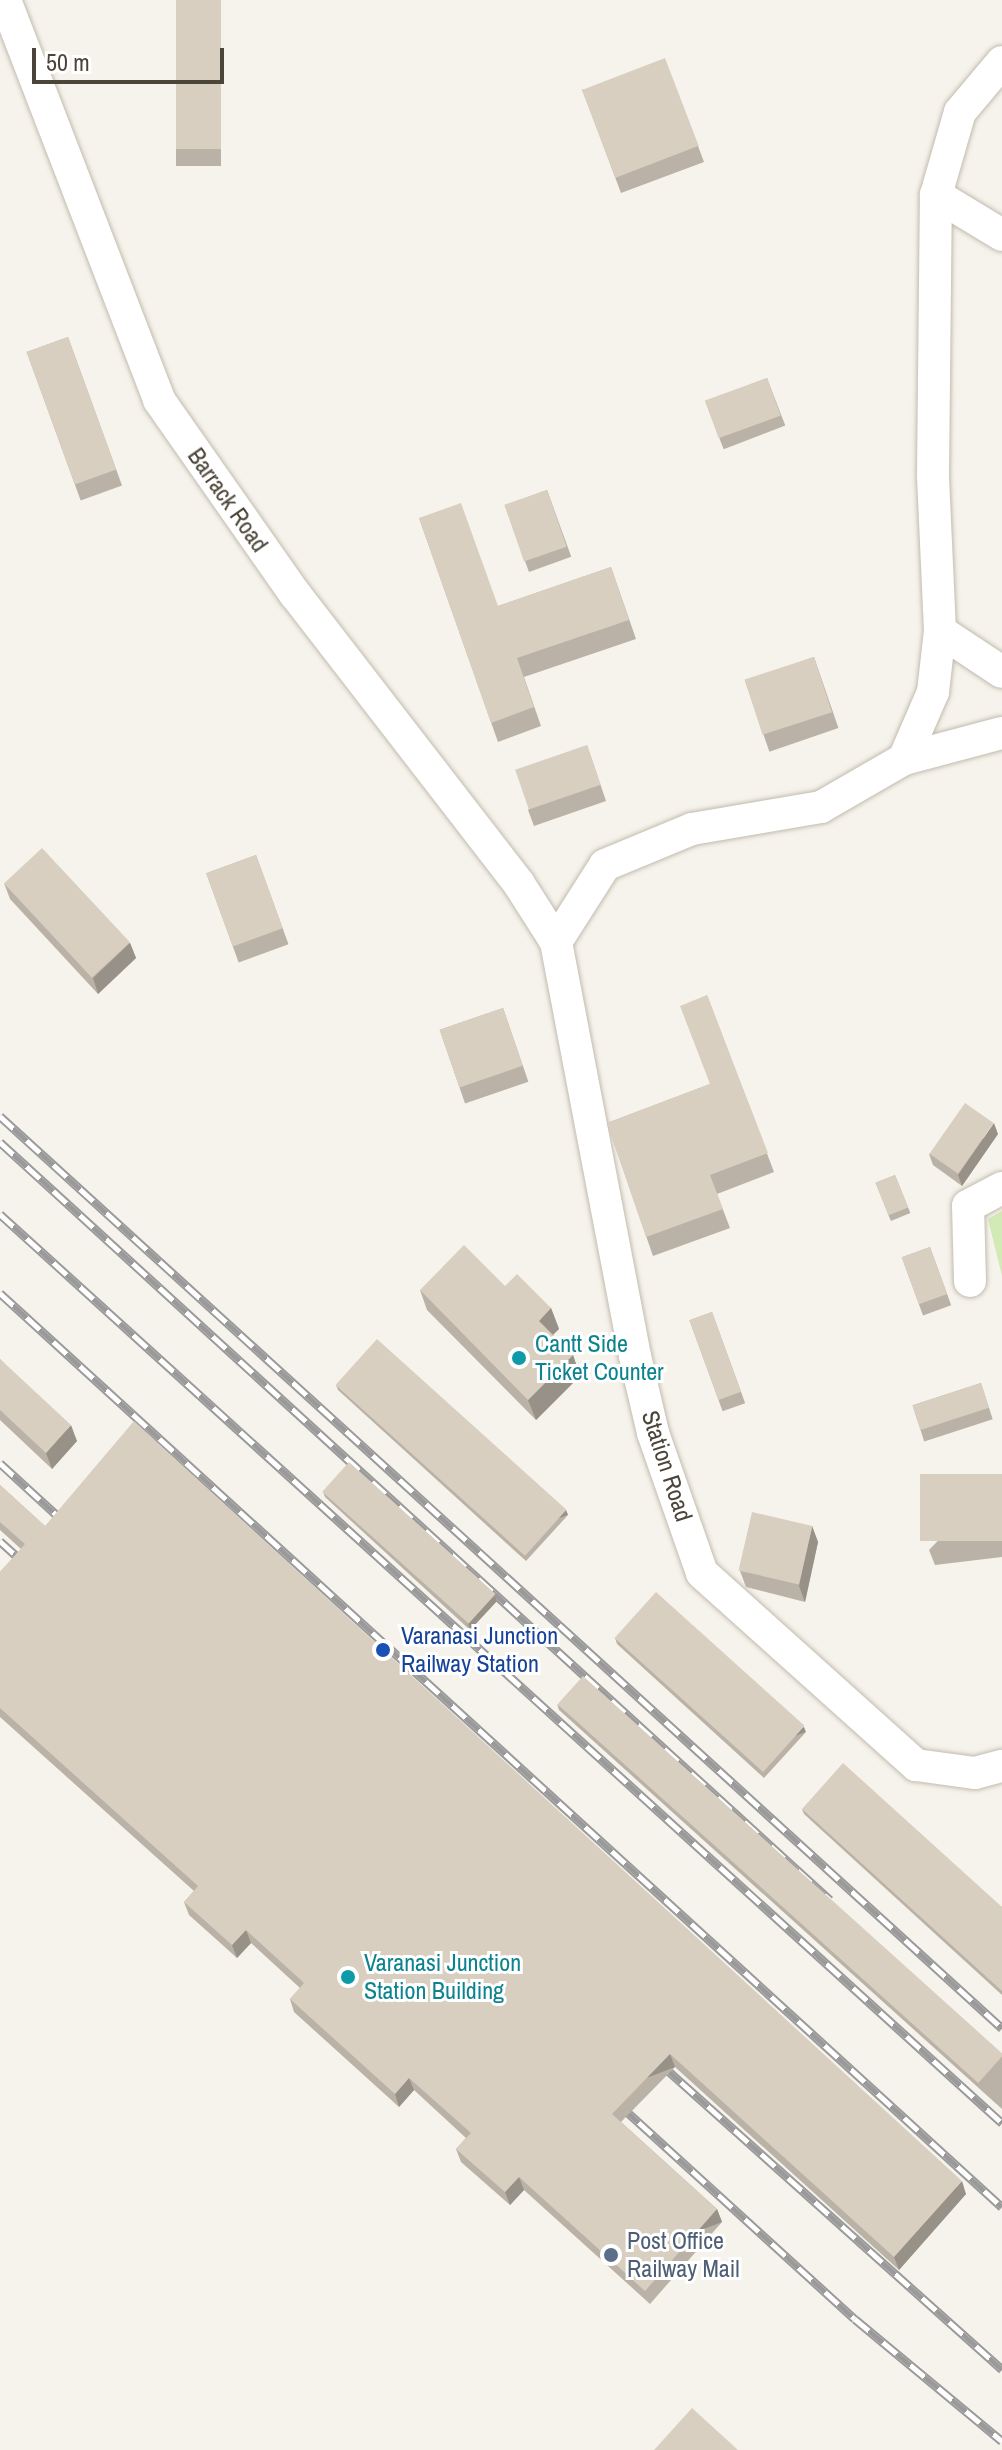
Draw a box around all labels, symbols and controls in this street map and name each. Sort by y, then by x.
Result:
scale bar [36,32,228,82]
text: 50 m [46,46,90,78]
street label: Barrack Road [182,442,274,558]
place label: Cantt Side Ticket Counter [535,1330,664,1386]
marker: Cantt Side Ticket Counter [510,1349,528,1367]
street label: Station Road [636,1407,698,1525]
place label: Varanasi Junction Railway Station [401,1622,558,1678]
marker: Varanasi Junction Railway Station [372,1639,394,1661]
place label: Varanasi Junction Station Building [364,1949,521,2005]
marker: Varanasi Junction Station Building [339,1968,357,1986]
place label: Post Office Railway Mail [627,2227,740,2283]
marker: Post Office Railway Mail [602,2246,620,2264]

